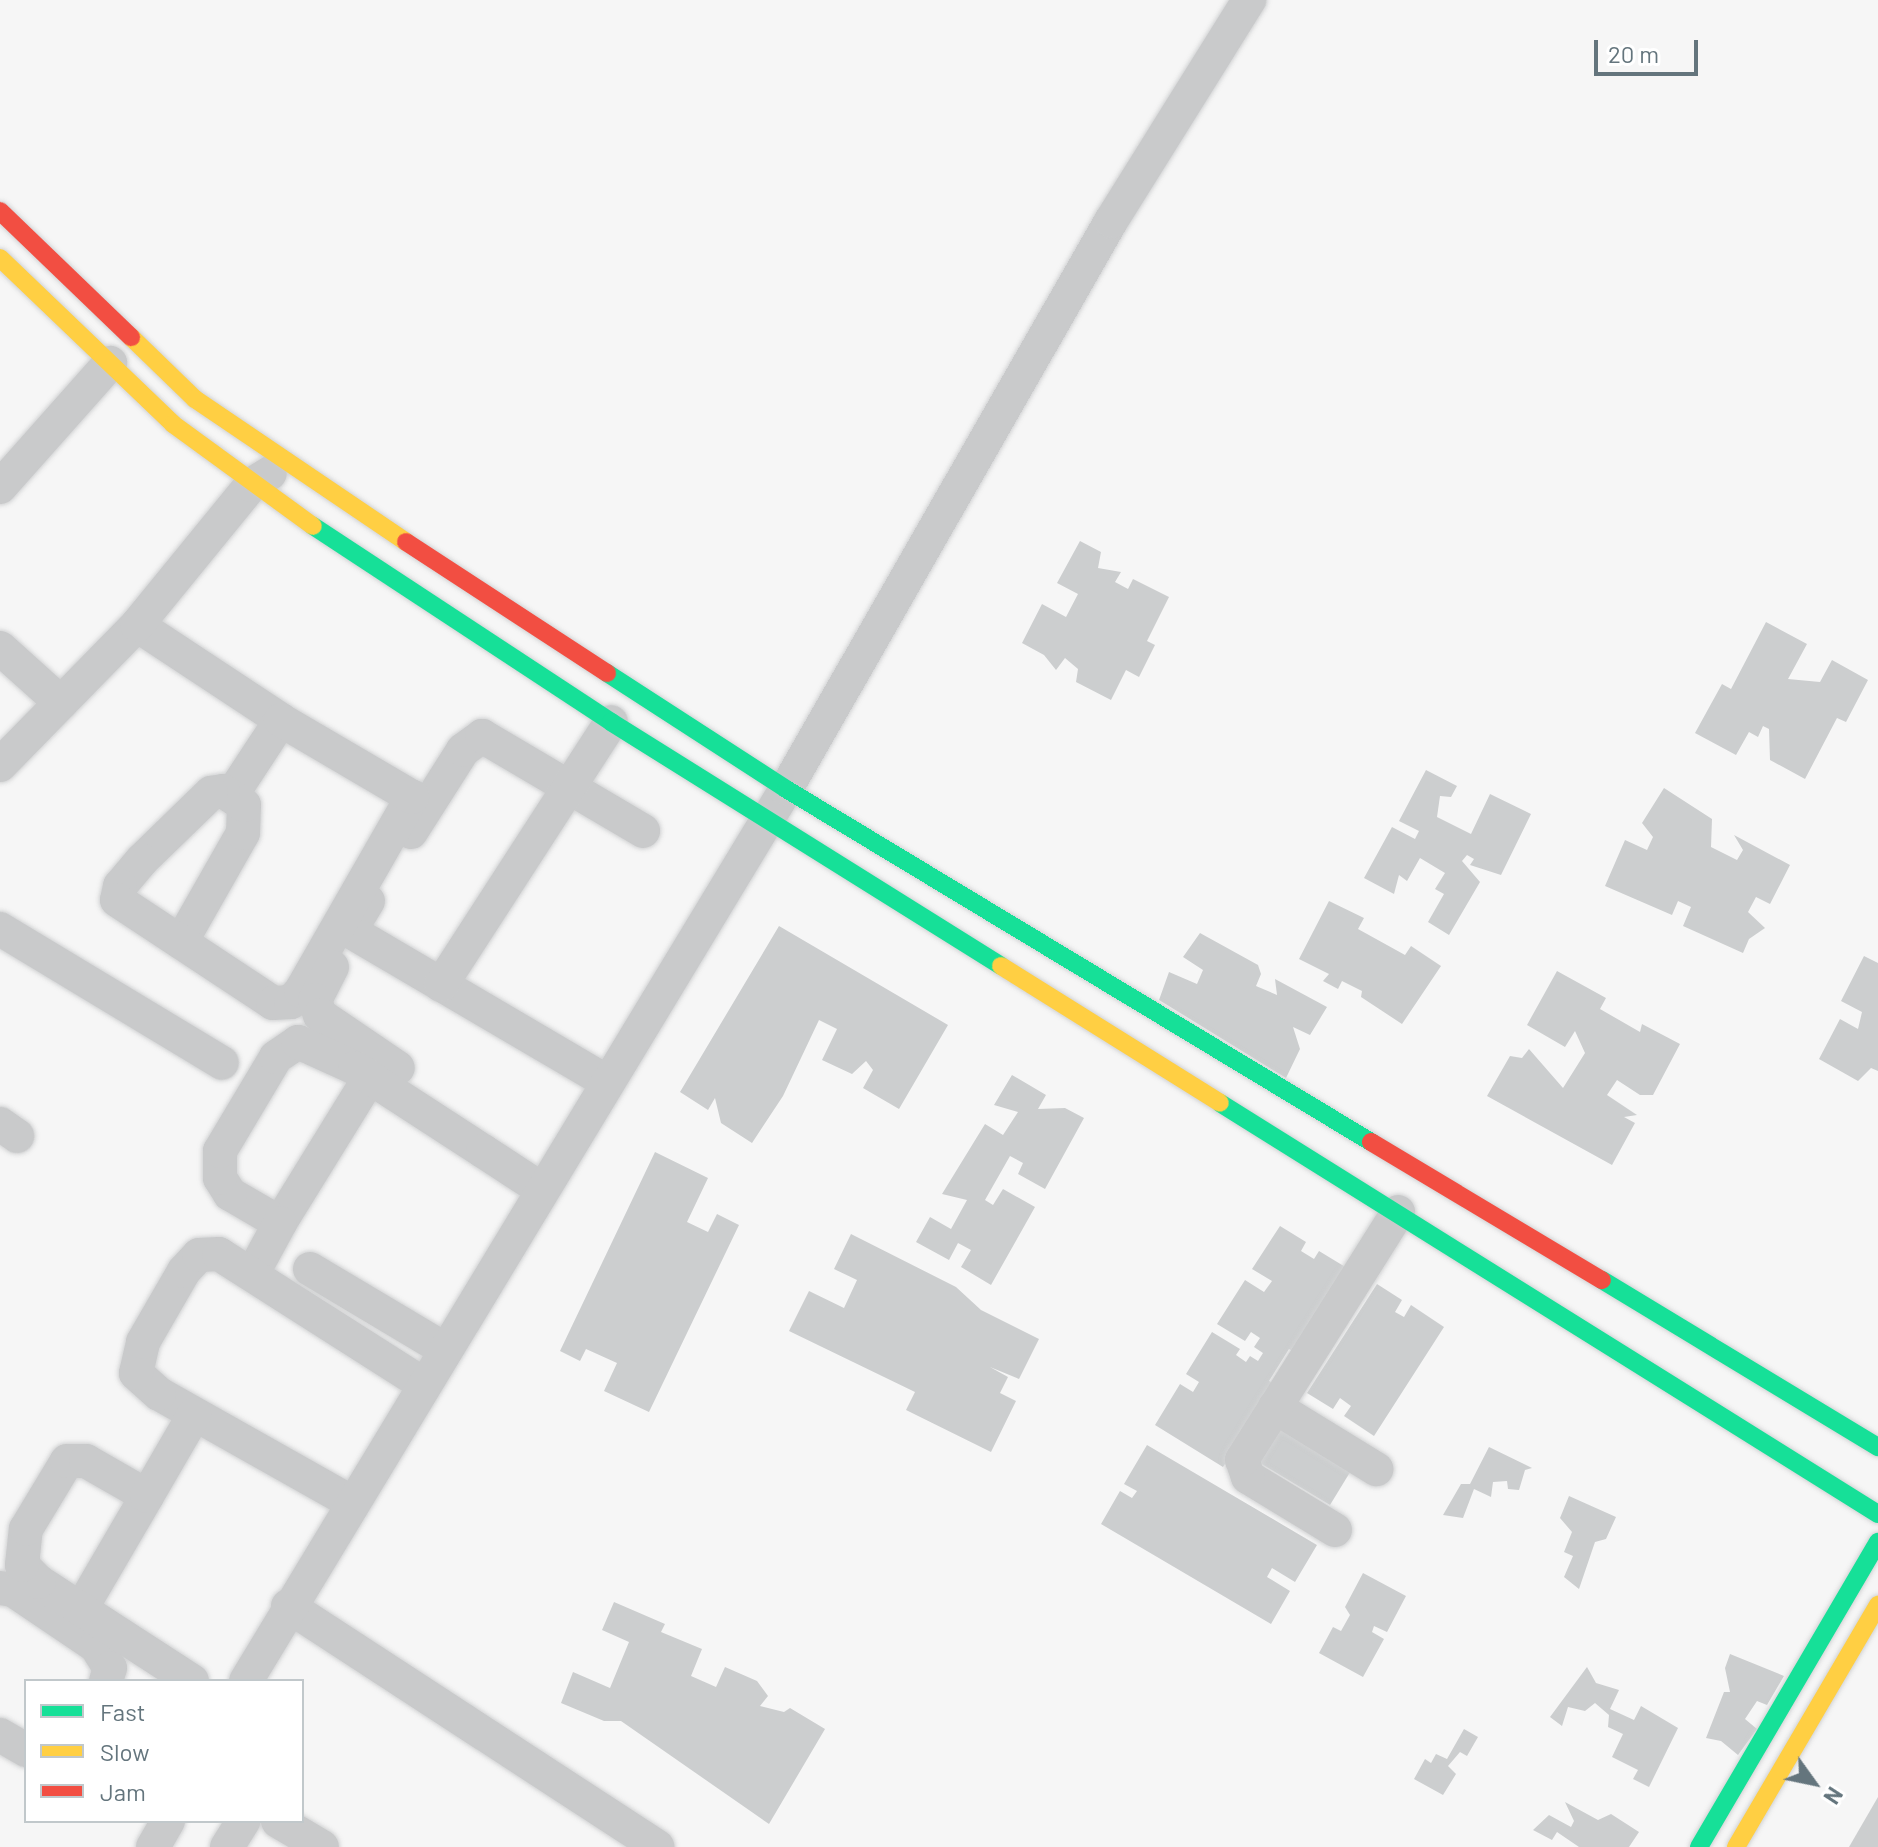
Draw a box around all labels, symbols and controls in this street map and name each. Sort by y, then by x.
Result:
scale bar [1598,24,1702,74]
text: 20 m [1608,39,1659,68]
legend [24,1679,304,1823]
text: Fast [100,1697,145,1726]
text: Slow [100,1737,149,1766]
north arrow [1774,1743,1854,1823]
text: Jam [100,1777,146,1806]
text: N [1819,1783,1849,1809]

